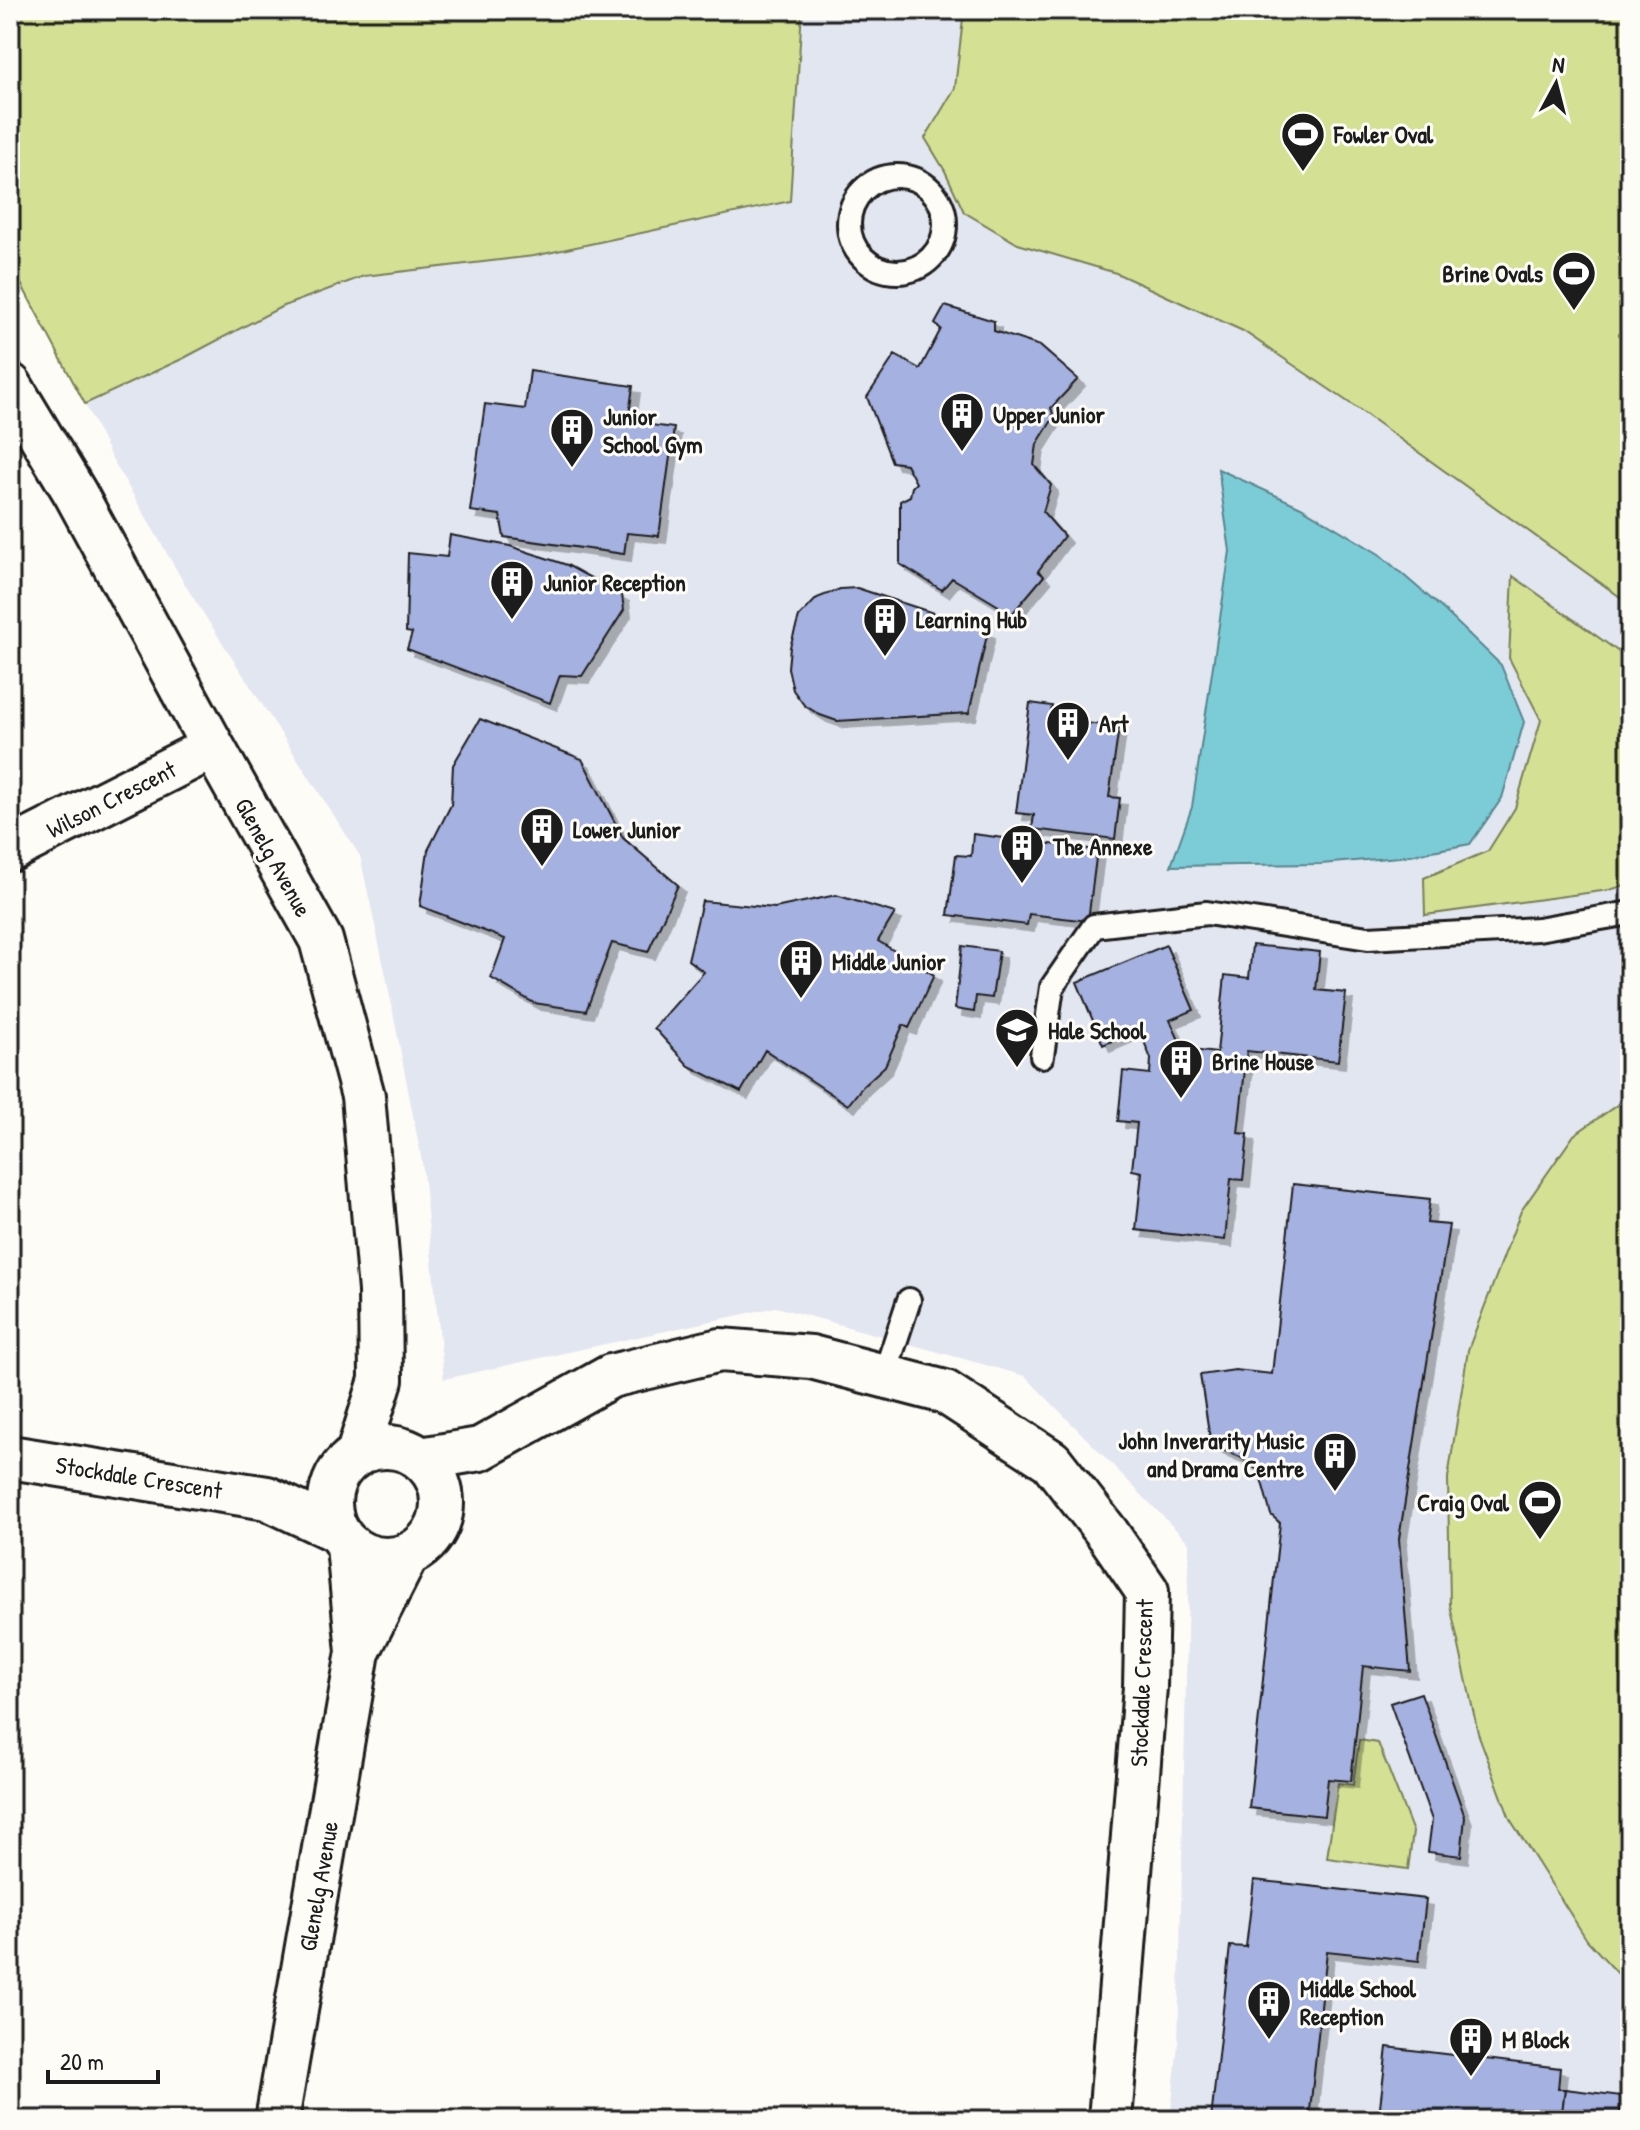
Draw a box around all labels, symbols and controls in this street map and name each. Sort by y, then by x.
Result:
north arrow [1516,44,1596,124]
text: N [1551,49,1566,80]
sports icon: Fowler Oval [1279,110,1327,173]
place label: Fowler Oval [1333,118,1434,150]
sports icon: Brine Ovals [1550,249,1598,312]
place label: Brine Ovals [1442,257,1543,289]
building icon: Upper Junior [938,390,986,453]
place label: Upper Junior [993,398,1105,431]
place label: Junior School Gym [603,400,703,461]
building icon: Junior School Gym [548,406,596,469]
building icon: Junior Reception [488,558,536,621]
place label: Junior Reception [543,566,686,599]
building icon: Learning Hub [861,595,909,658]
place label: Learning Hub [916,603,1027,636]
building icon: Art [1044,699,1092,762]
place label: Art [1099,707,1129,739]
street label: Wilson Crescent [41,752,182,845]
street label: Glenelg Avenue [228,792,320,923]
building icon: Lower Junior [518,805,566,868]
place label: Lower Junior [573,813,681,845]
building icon: The Annexe [998,822,1046,885]
place label: The Annexe [1052,830,1153,862]
building icon: Middle Junior [777,937,825,1000]
place label: Middle Junior [832,945,946,977]
school or university icon: Hale School [993,1006,1041,1069]
place label: Hale School [1048,1014,1147,1046]
building icon: Brine House [1157,1037,1205,1100]
place label: Brine House [1212,1045,1314,1077]
place label: John Inverarity Music and Drama Centre [1118,1424,1305,1484]
building icon: John Inverarity Music and Drama Centre [1311,1430,1359,1493]
street label: Stockdale Crescent [54,1448,225,1506]
sports icon: Craig Oval [1516,1478,1564,1541]
place label: Craig Oval [1417,1486,1510,1519]
street label: Stockdale Crescent [1122,1598,1160,1767]
street label: Glenelg Avenue [291,1818,345,1953]
place label: Middle School Reception [1300,1972,1417,2033]
building icon: Middle School Reception [1245,1978,1293,2041]
building icon: M Block [1447,2015,1495,2078]
place label: M Block [1502,2023,1569,2055]
scale bar [48,2034,158,2084]
text: 20 m [60,2045,104,2077]

